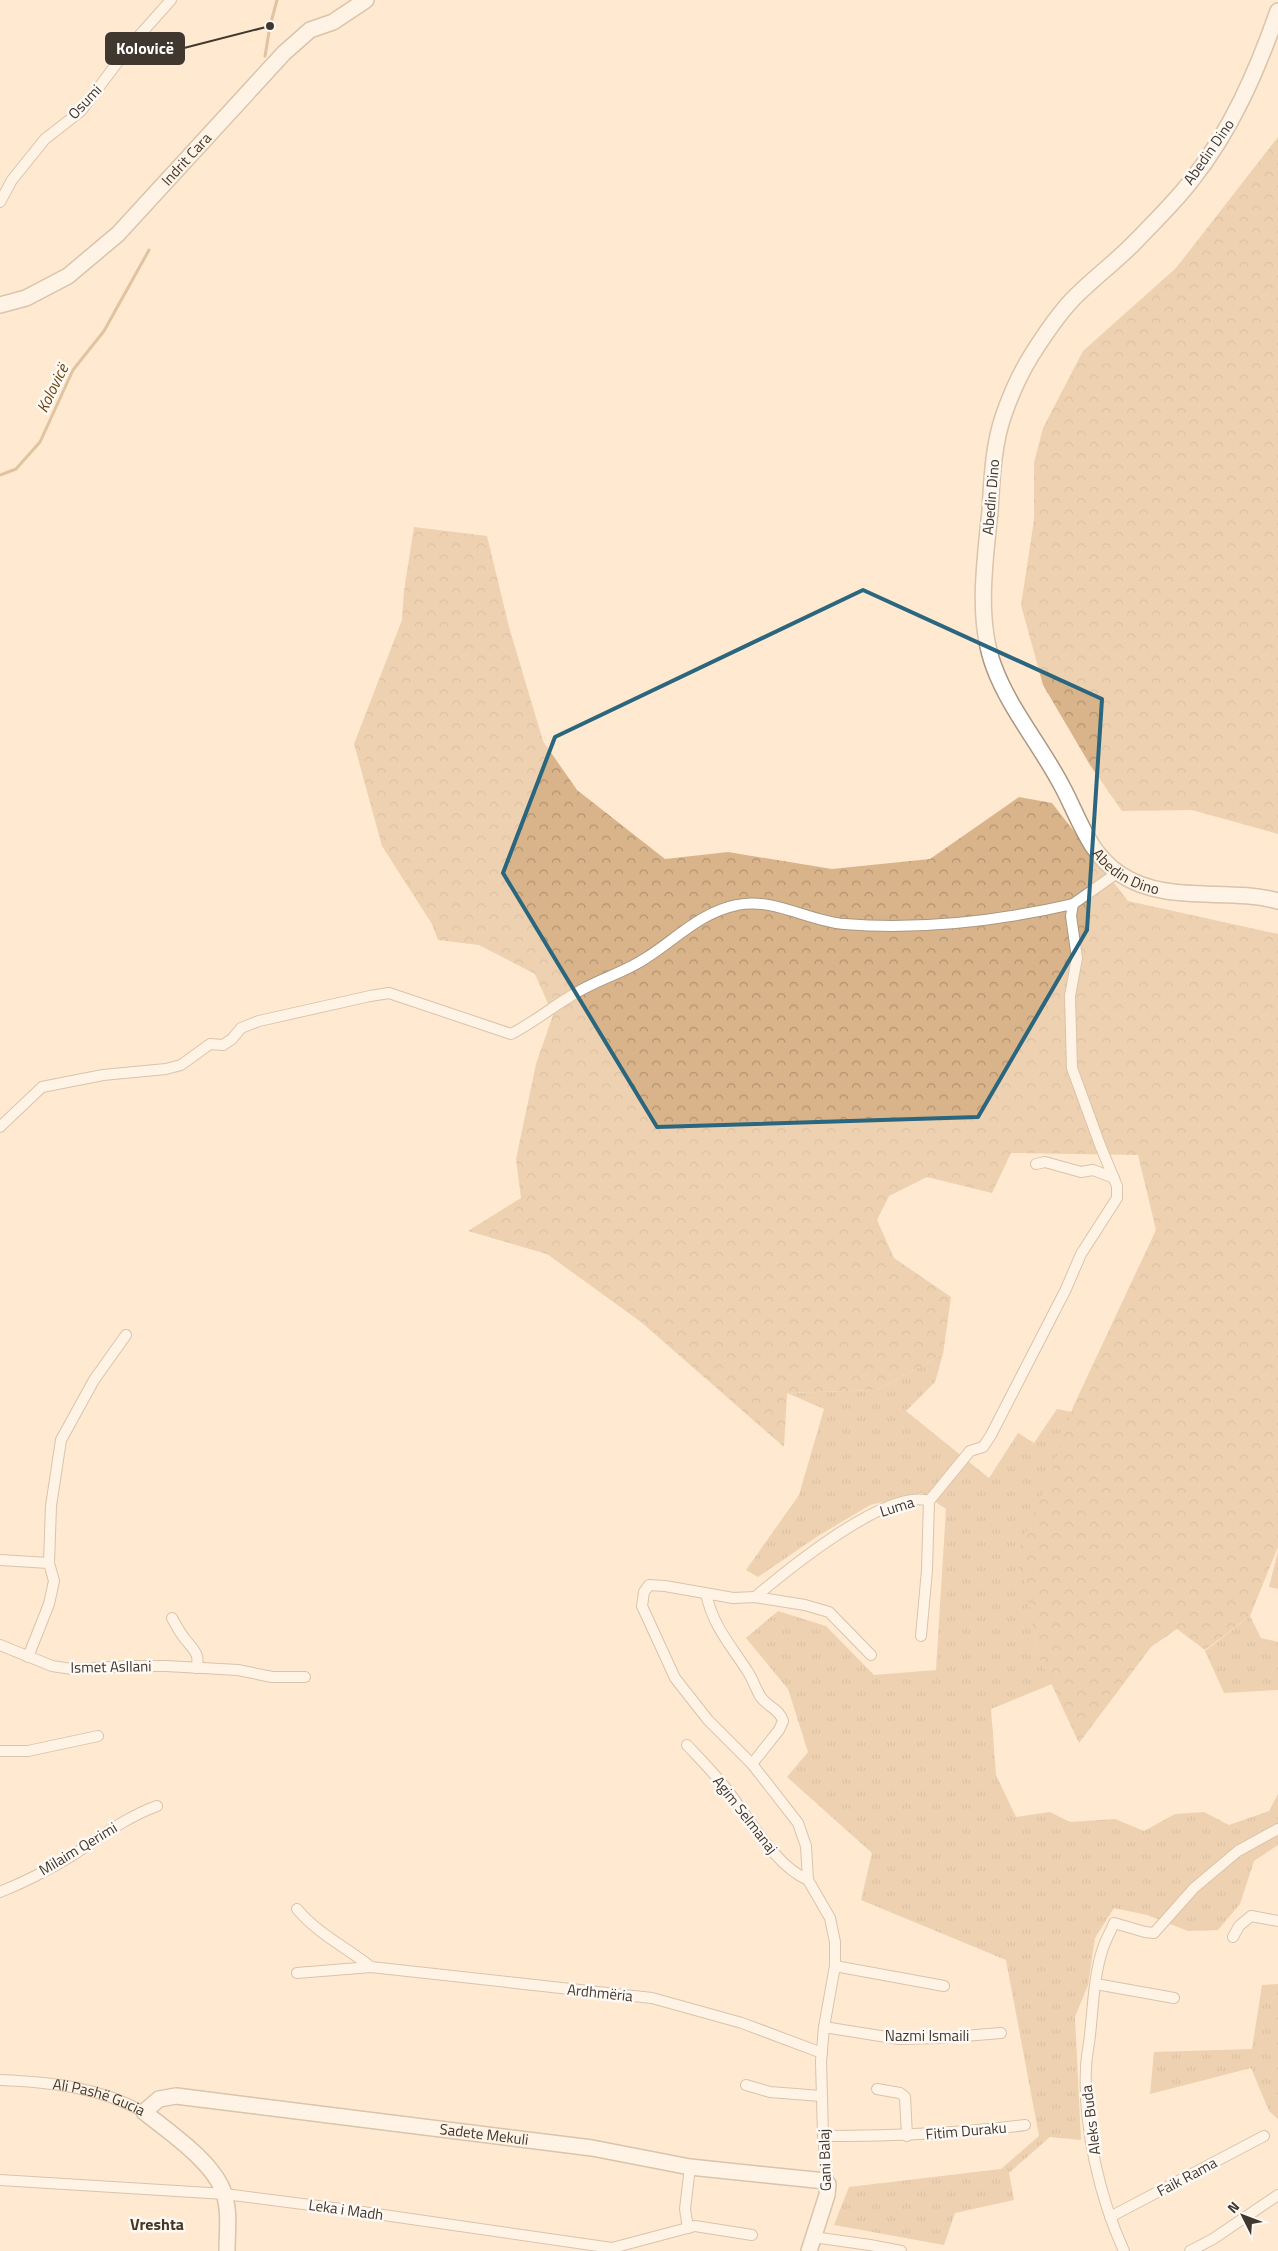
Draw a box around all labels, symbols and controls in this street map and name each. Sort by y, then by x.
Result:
callout: Kolovicë [106,33,184,64]
text: Kolovicë [116,36,174,60]
street label: Osumi [62,79,107,124]
street label: Abedin Dino [1177,114,1240,189]
street label: Indrit Cara [156,127,217,191]
water label: Kolovicë [30,358,75,416]
street label: Abedin Dino [976,458,1005,536]
street label: Abedin Dino [1087,843,1162,901]
street label: Luma [877,1490,917,1523]
street label: Ismet Asllani [70,1654,152,1679]
street label: Agim Selmanaj [707,1771,783,1859]
street label: Milaim Qerimi [34,1816,121,1881]
street label: Ardhmëria [566,1978,635,2007]
street label: Nazmi Ismaili [885,2024,969,2047]
street label: Ali Pashë Gucia [51,2072,150,2122]
street label: Aleks Buda [1075,2083,1106,2156]
street label: Fitim Duraku [925,2116,1007,2145]
street label: Sadete Mekuli [438,2117,530,2151]
street label: Gani Balaj [812,2128,837,2192]
street label: Faik Rama [1152,2151,1222,2202]
north arrow [1218,2191,1268,2241]
street label: Leka i Madh [307,2193,385,2226]
text: N [1222,2196,1244,2218]
district label: Vreshta [130,2212,184,2236]

